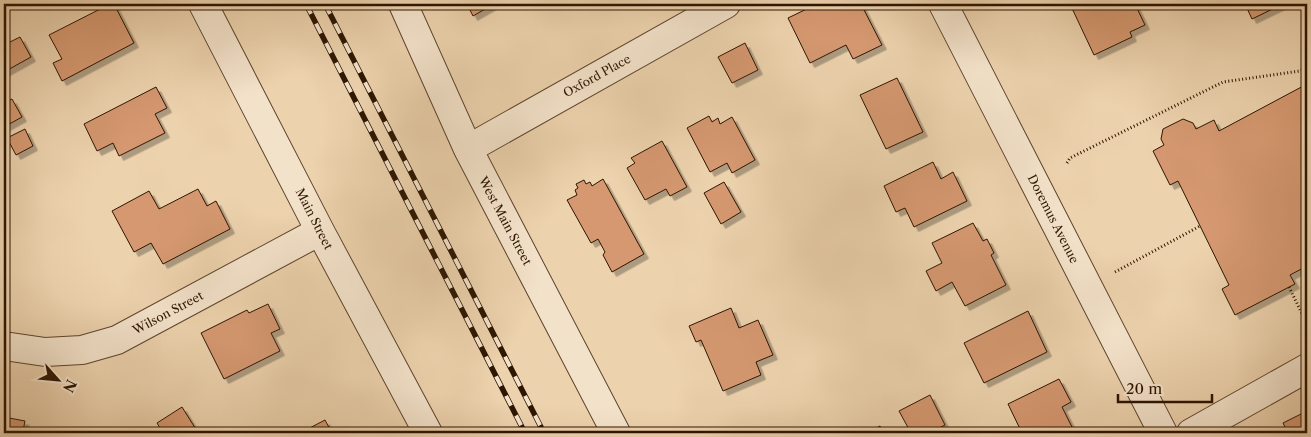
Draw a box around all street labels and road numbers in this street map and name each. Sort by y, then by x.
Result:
street label: Oxford Place [561,51,633,100]
street label: Doremus Avenue [1025,172,1082,266]
street label: West Main Street [475,173,535,268]
street label: Main Street [293,186,337,253]
street label: Wilson Street [129,287,206,338]

